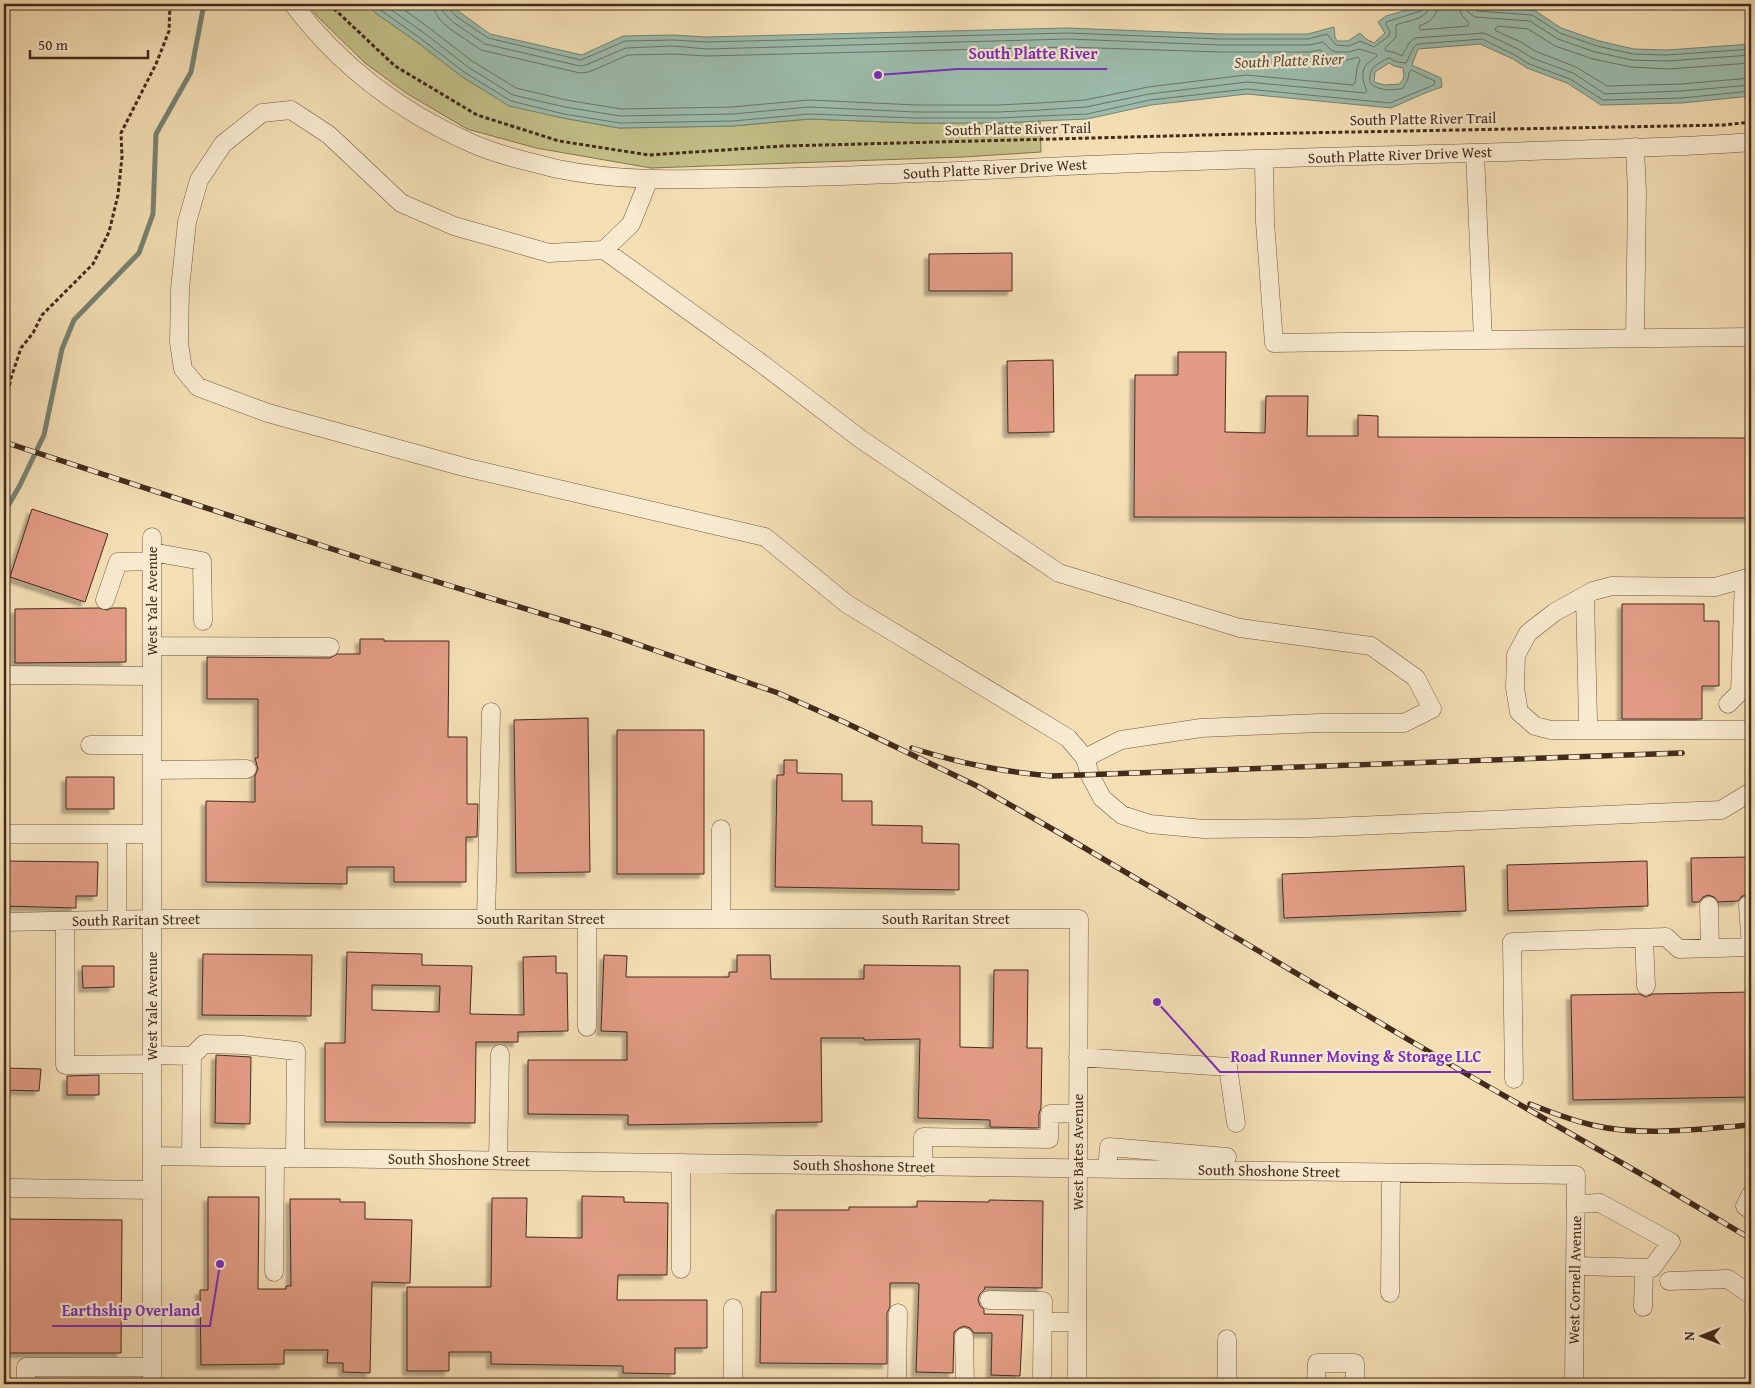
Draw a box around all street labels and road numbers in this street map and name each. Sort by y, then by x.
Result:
street label: South Platte River Trail [1349,107,1497,130]
street label: South Platte River Trail [944,117,1092,140]
street label: South Platte River Drive West [1308,141,1493,168]
street label: South Platte River Drive West [902,153,1088,184]
street label: West Yale Avenue [141,546,162,656]
street label: South Raritan Street [72,908,201,931]
street label: South Raritan Street [477,908,606,929]
street label: South Raritan Street [882,908,1011,929]
street label: West Yale Avenue [141,951,162,1061]
street label: West Bates Avenue [1067,1093,1088,1211]
street label: South Shoshone Street [388,1148,531,1171]
street label: South Shoshone Street [793,1154,936,1177]
street label: South Shoshone Street [1198,1159,1341,1182]
street label: West Cornell Avenue [1563,1215,1586,1345]

